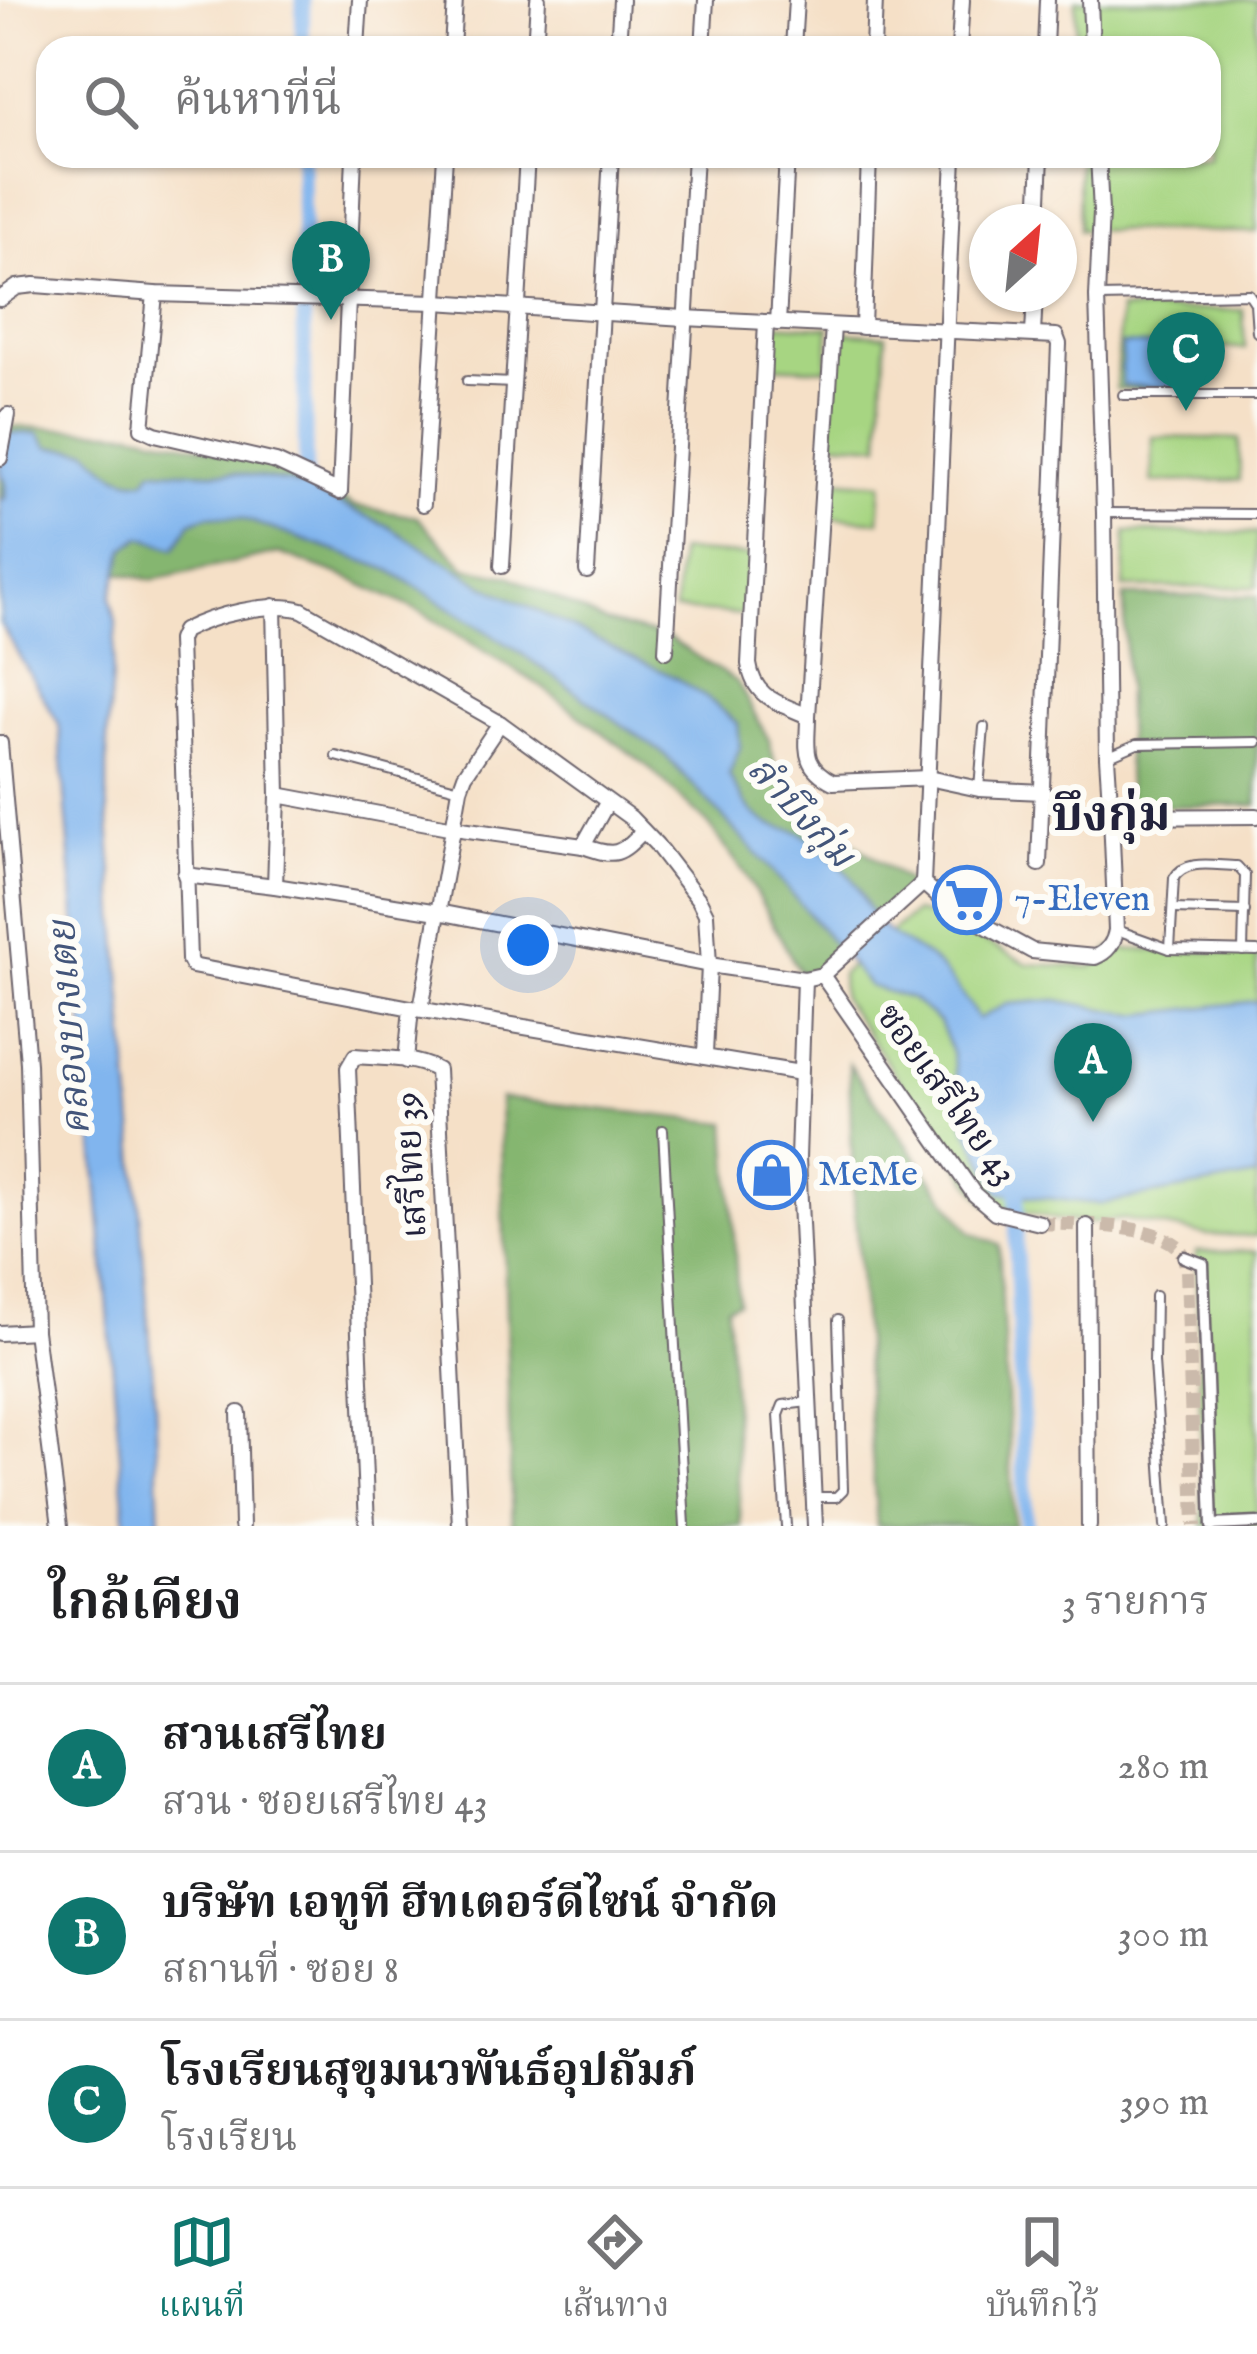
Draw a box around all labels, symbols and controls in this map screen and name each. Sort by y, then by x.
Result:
search box [36,36,1221,168]
icon: search [78,69,144,135]
text: ค้นหาที่นี่ [174,73,342,130]
north arrow [969,204,1077,312]
pin: B [292,221,370,320]
pin: C [1147,312,1225,411]
water label: ลำบึงกุ่ม [736,747,865,880]
district label: บึงกุ่ม [1052,787,1170,847]
supermarket icon: 7-Eleven [932,865,1002,935]
place label: 7-Eleven [1014,877,1150,923]
your location [498,915,558,975]
water label: คลองบางเตย [39,916,103,1137]
street label: ซอยเสรีไทย 43 [865,993,1030,1195]
pin: A [1054,1023,1132,1122]
street label: เสรีไทย 39 [381,1091,439,1240]
shop icon: MeMe [737,1140,807,1210]
place label: MeMe [818,1152,918,1198]
text: ใกล้เคียง [48,1572,242,1637]
text: 3 รายการ [1062,1579,1209,1628]
text: สวนเสรีไทย [162,1708,387,1765]
text: A [74,1743,100,1792]
text: 280 m [1118,1743,1209,1792]
text: สวน · ซอยเสรีไทย 43 [162,1779,488,1828]
text: บริษัท เอทูที ฮีทเตอร์ดีไซน์ จำกัด [162,1876,778,1933]
text: B [74,1911,100,1960]
text: 300 m [1117,1911,1209,1960]
text: สถานที่ · ซอย 8 [162,1947,399,1996]
text: โรงเรียนสุขุมนวพันธ์อุปถัมภ์ [162,2044,696,2101]
text: C [73,2079,101,2128]
text: 390 m [1120,2079,1209,2128]
text: โรงเรียน [162,2115,297,2164]
tab: แผนที่ [158,2209,245,2334]
tab: เส้นทาง [562,2209,669,2334]
tab: บันทึกไว้ [986,2209,1099,2334]

